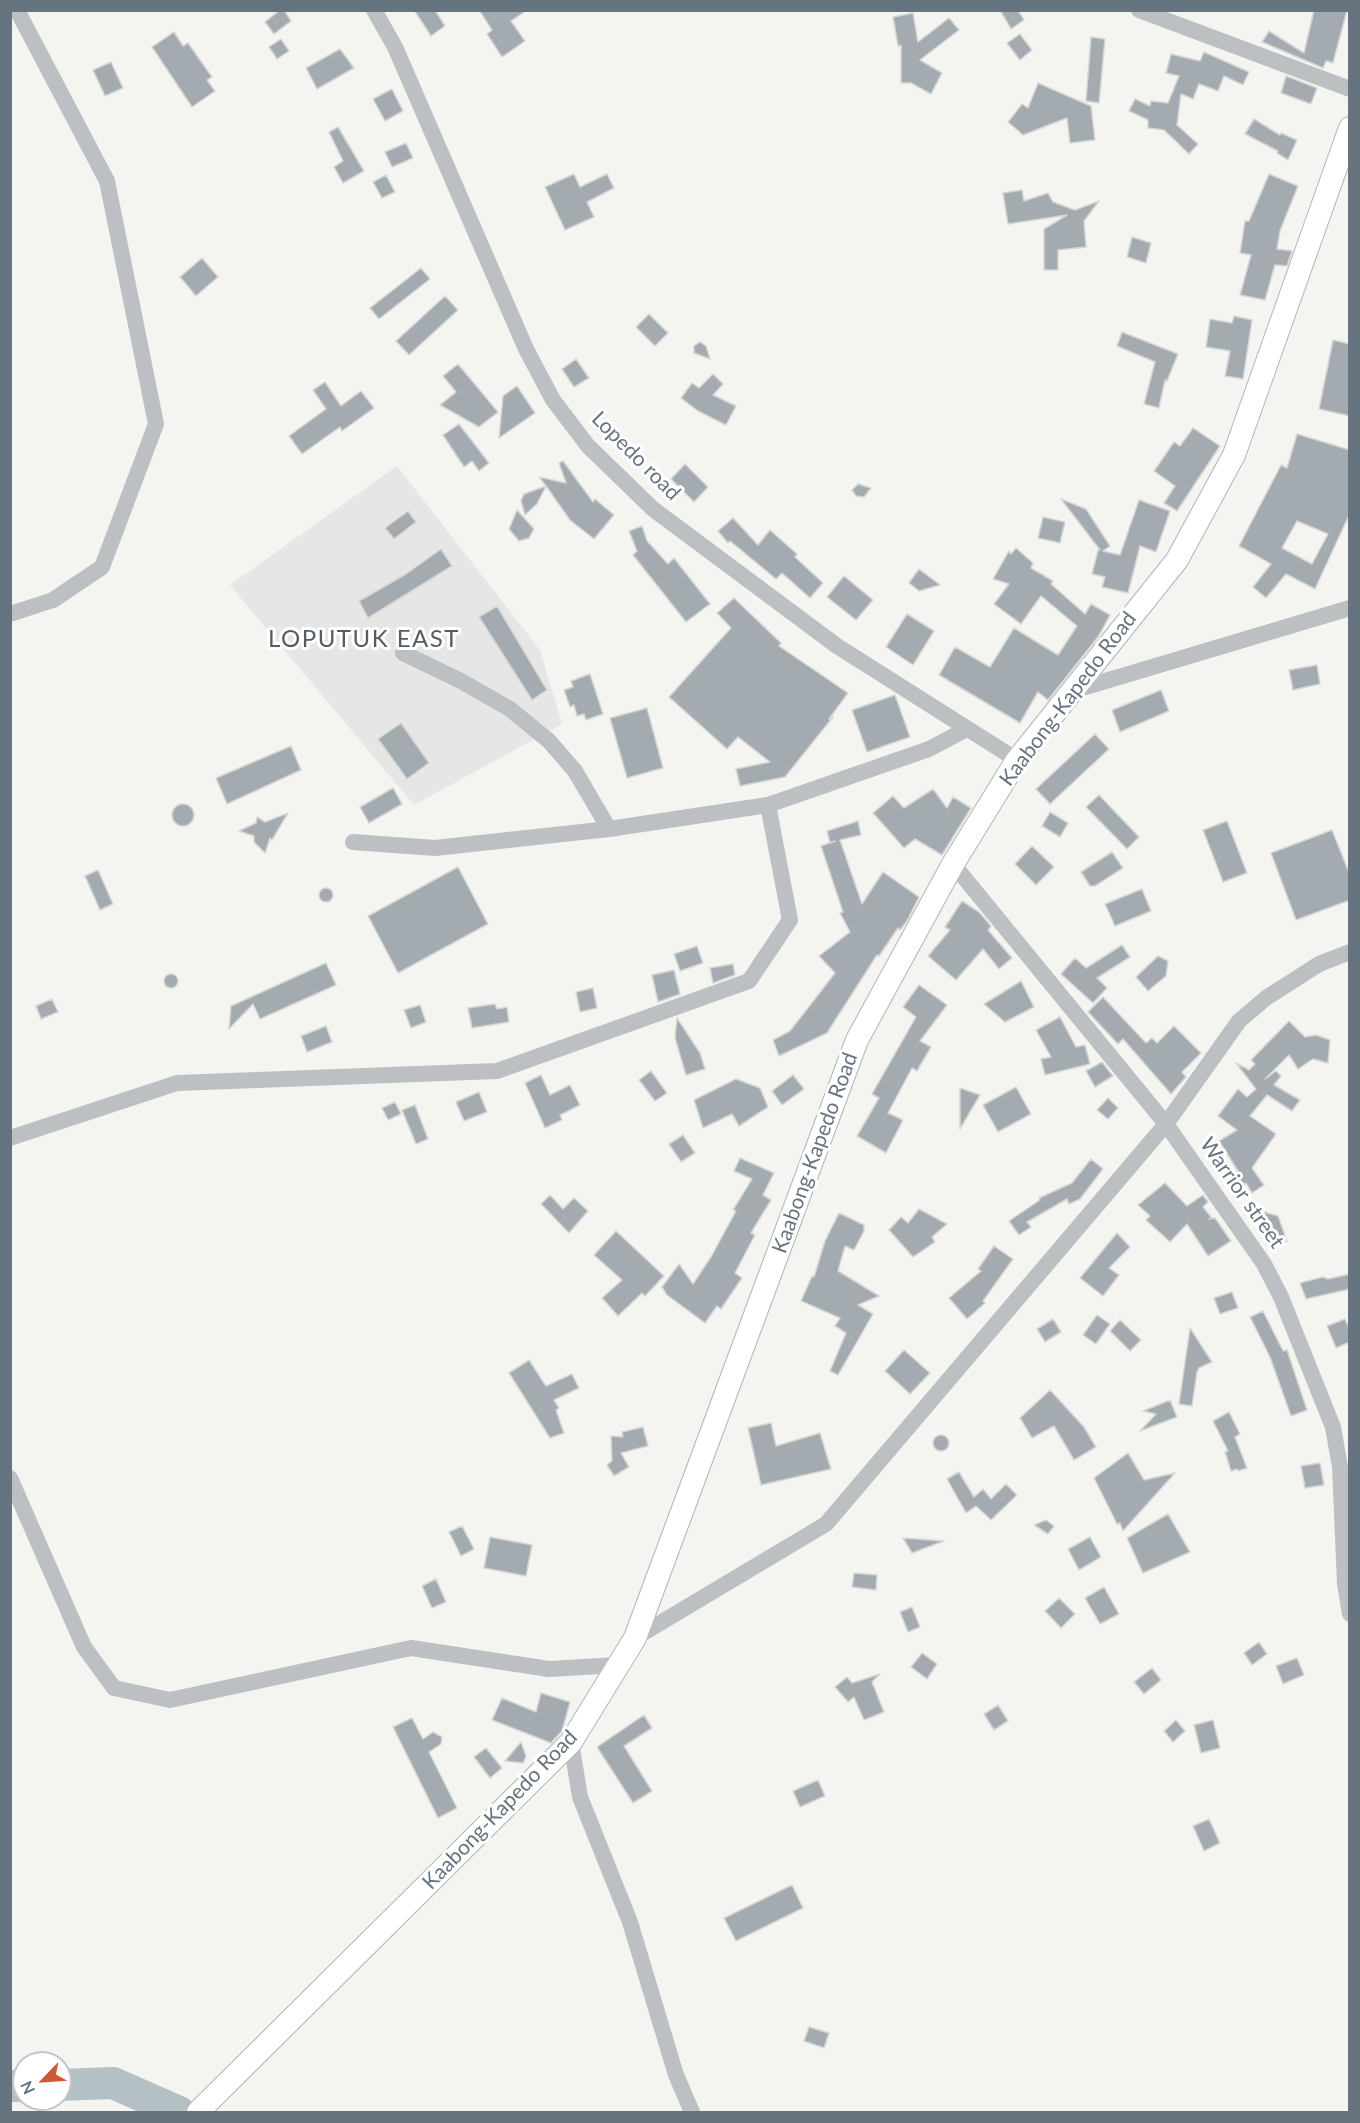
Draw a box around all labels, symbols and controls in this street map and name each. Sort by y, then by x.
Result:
street label: Lopedo road [586,406,686,506]
street label: Kaabong-Kapedo Road [994,607,1142,791]
district label: LOPUTUK EAST [268,625,460,653]
street label: Kaabong-Kapedo Road [767,1049,863,1257]
street label: Warrior street [1194,1133,1290,1253]
street label: Kaabong-Kapedo Road [417,1725,583,1895]
north arrow [12,2051,72,2111]
text: N [16,2078,38,2098]

